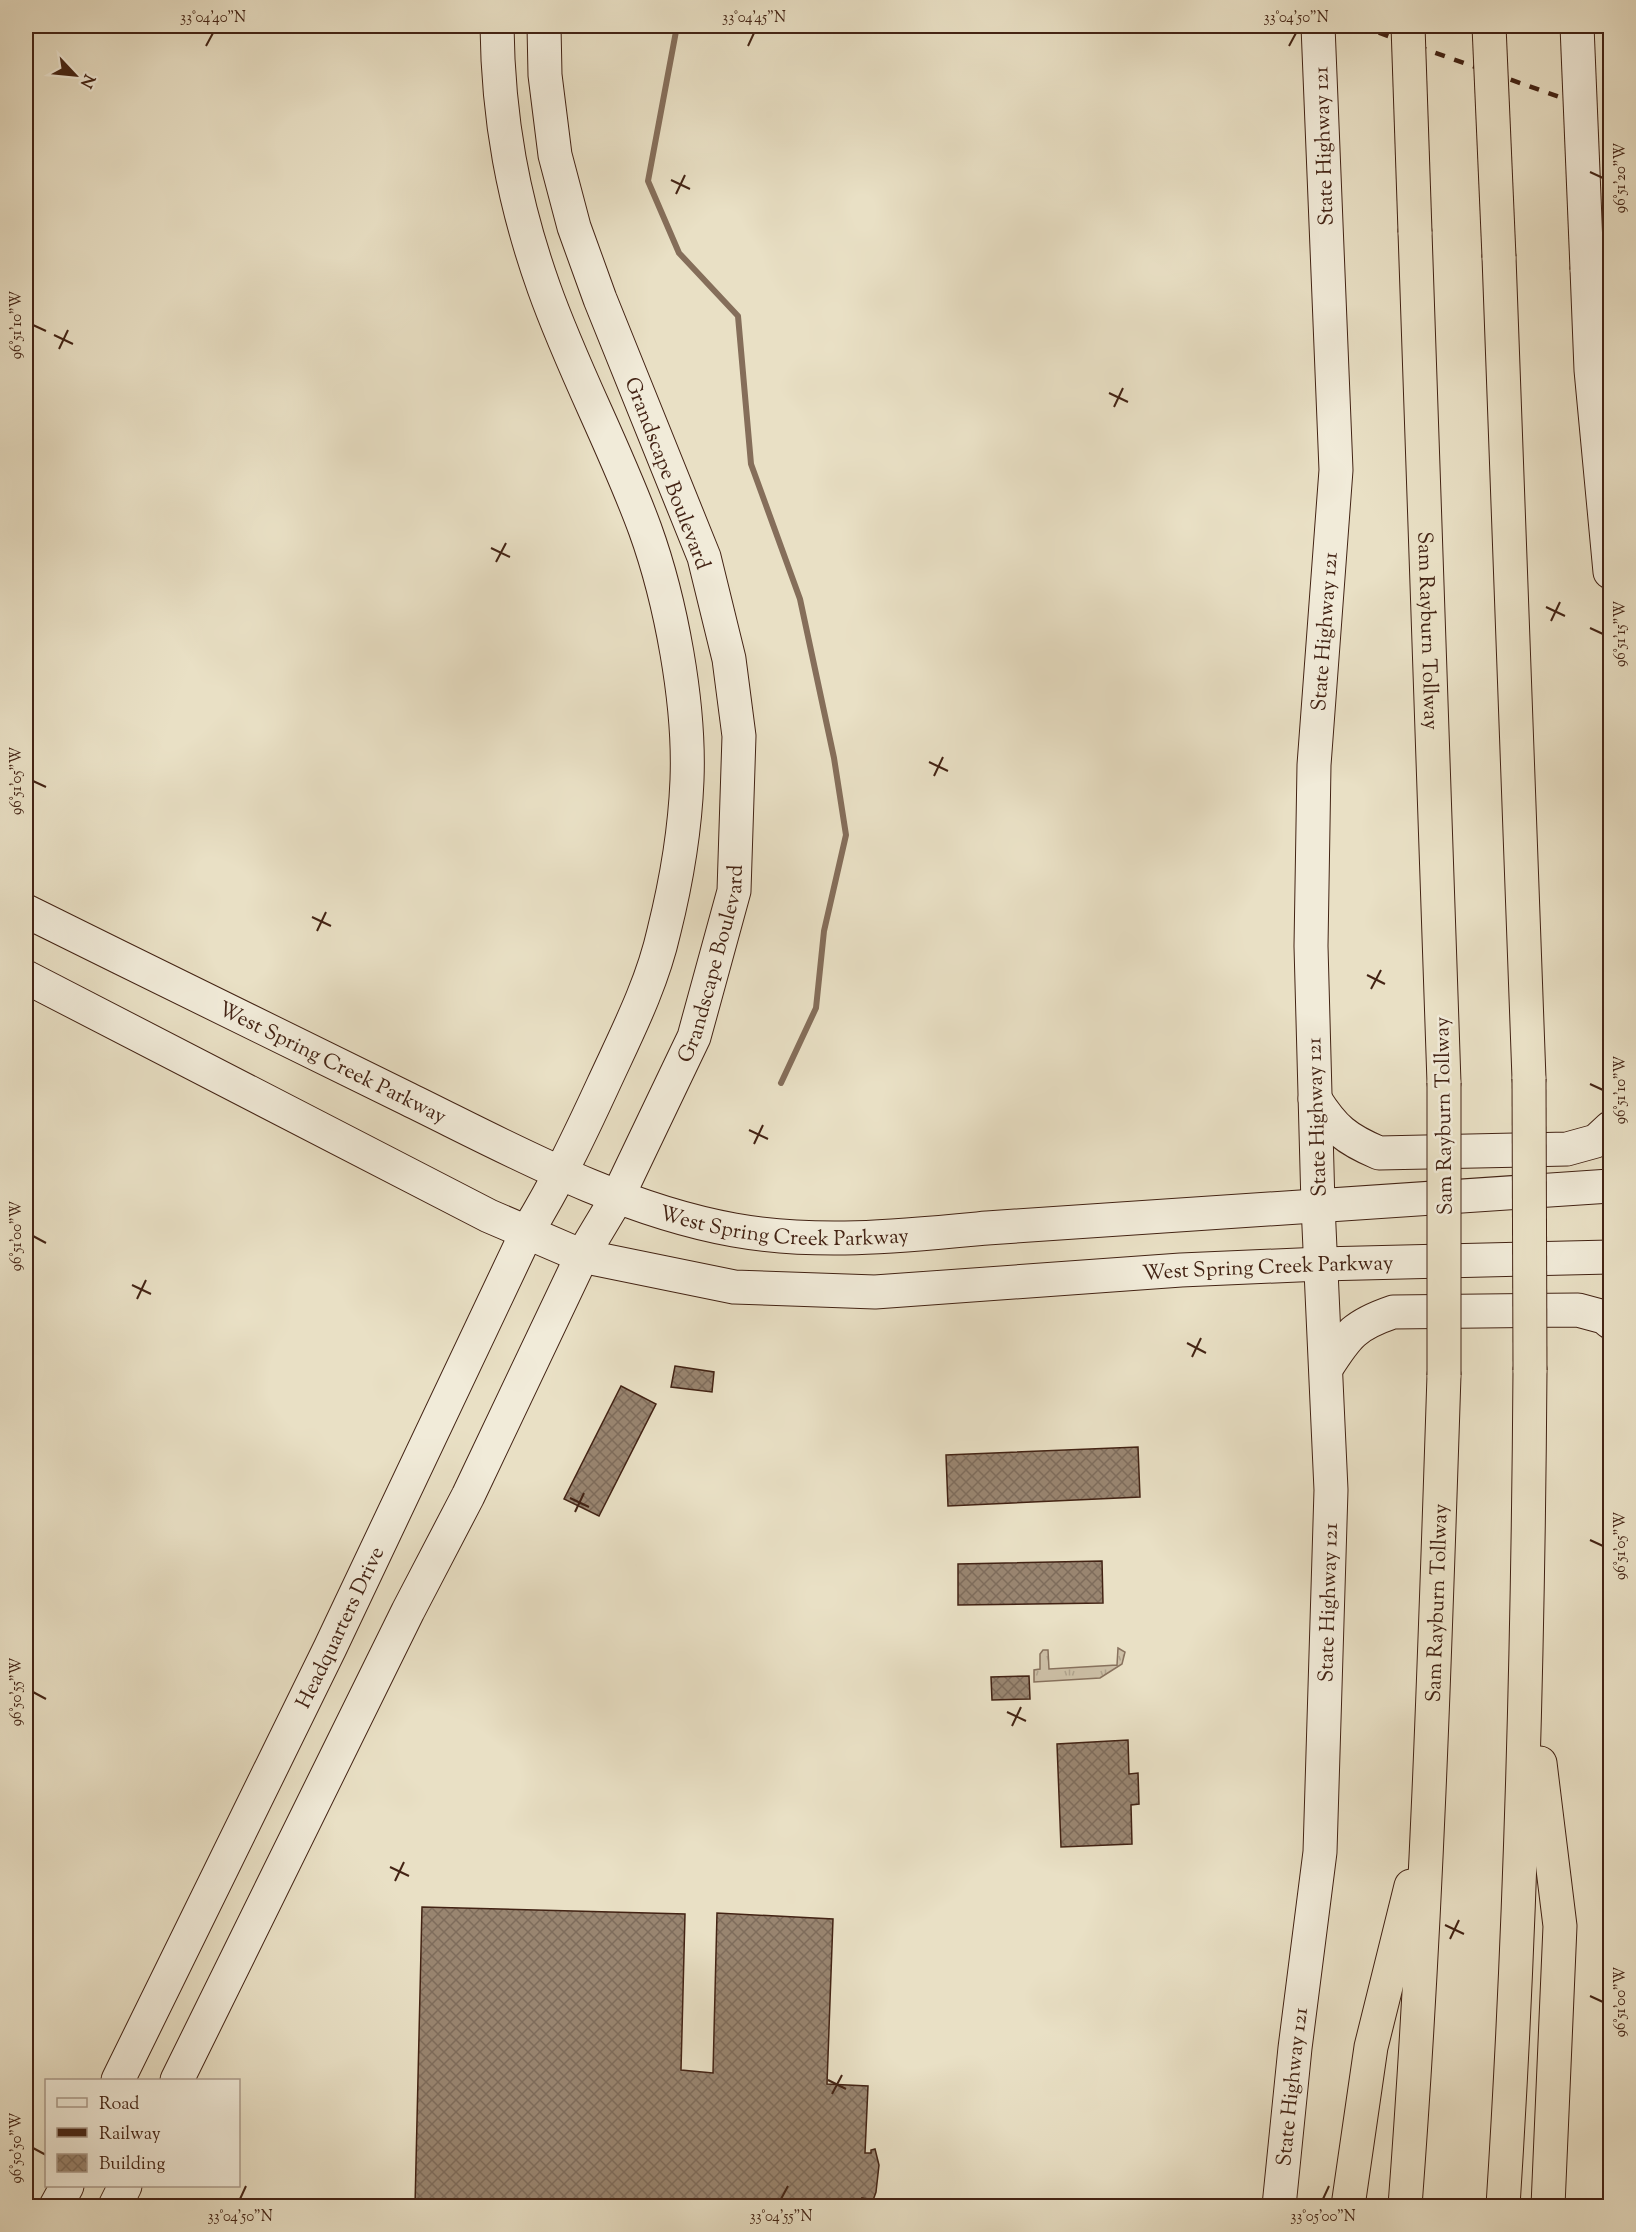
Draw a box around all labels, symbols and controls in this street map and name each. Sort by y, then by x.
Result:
text: 33°04'40"N [180,8,246,29]
text: 33°04'45"N [722,8,786,29]
text: 33°04'50"N [1263,8,1329,29]
north arrow [45,45,105,105]
street label: State Highway 121 [1307,66,1343,226]
text: N [73,70,99,91]
text: 96°51'20"W [1611,143,1632,213]
text: 96°51'10"W [7,290,28,359]
street label: Grandscape Boulevard [616,373,717,574]
street label: Sam Rayburn Tollway [1408,531,1445,731]
street label: State Highway 121 [1305,551,1347,712]
text: 96°51'15"W [1611,601,1632,667]
text: 96°51'05"W [7,747,28,815]
street label: Grandscape Boulevard [671,864,752,1068]
street label: West Spring Creek Parkway [213,995,452,1133]
street label: Sam Rayburn Tollway [1428,1016,1462,1215]
street label: State Highway 121 [1300,1037,1336,1197]
text: 96°51'10"W [1611,1055,1632,1124]
street label: West Spring Creek Parkway [655,1199,911,1255]
text: 96°51'00"W [7,1200,28,1271]
street label: West Spring Creek Parkway [1141,1249,1394,1290]
street label: Sam Rayburn Tollway [1420,1503,1457,1703]
text: 96°51'05"W [1611,1512,1632,1580]
street label: State Highway 121 [1312,1522,1347,1683]
street label: Headquarters Drive [289,1542,393,1714]
text: 96°50'55"W [7,1657,28,1726]
text: 96°51'00"W [1611,1966,1632,2037]
street label: State Highway 121 [1270,2006,1317,2168]
legend [45,2079,240,2187]
text: Road [99,2092,139,2118]
text: 96°50'50"W [7,2112,28,2183]
text: Railway [99,2122,161,2148]
text: Building [99,2152,165,2178]
text: 33°04'50"N [207,2207,273,2228]
text: 33°04'55"N [750,2207,813,2228]
text: 33°05'00"N [1290,2207,1356,2228]

